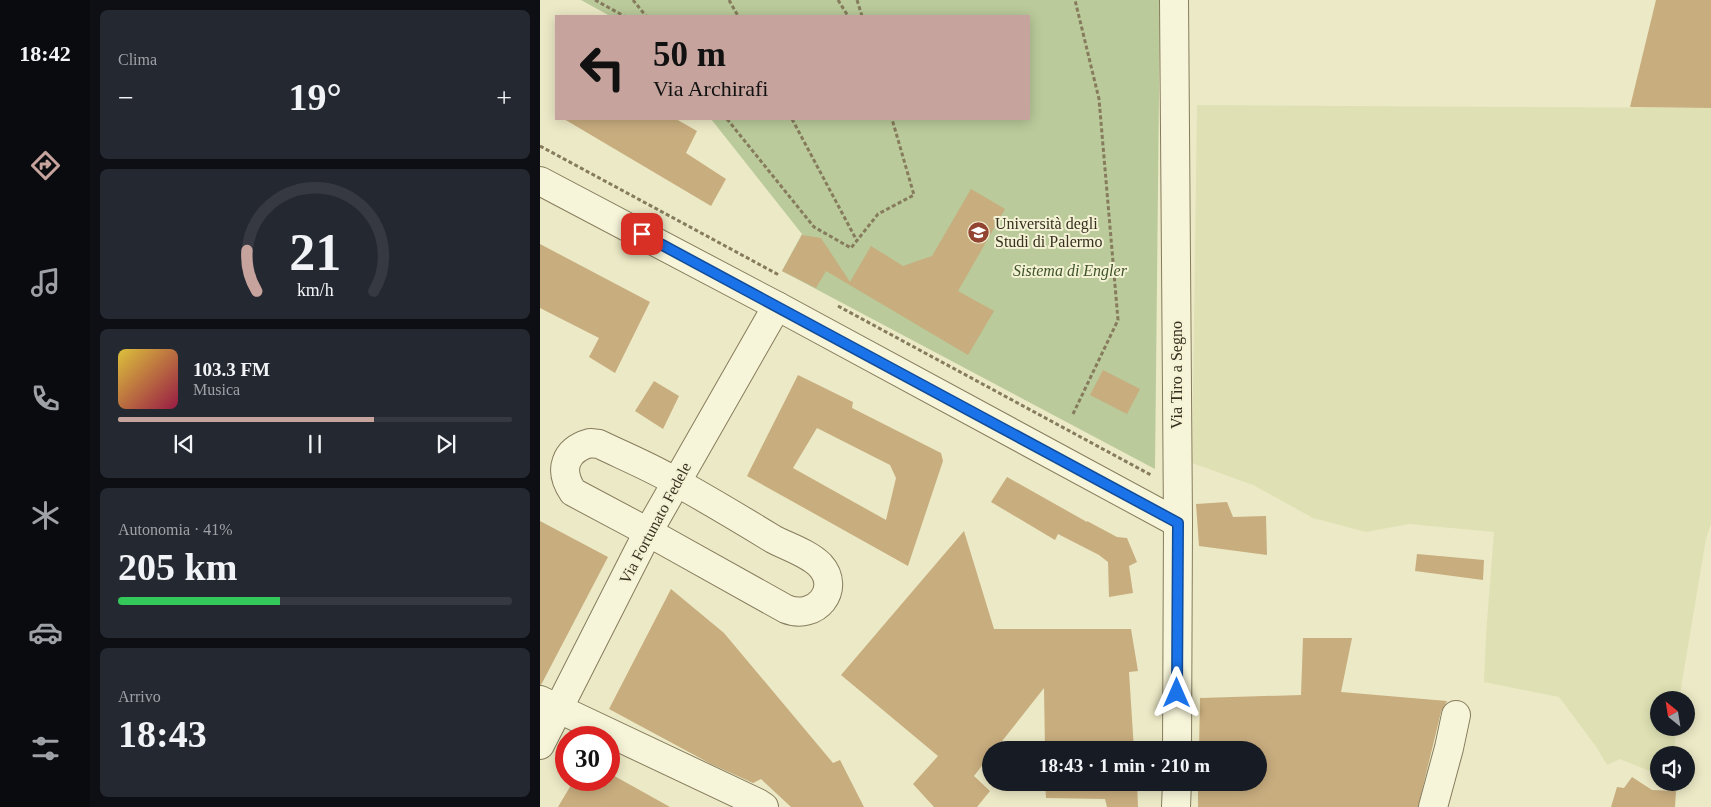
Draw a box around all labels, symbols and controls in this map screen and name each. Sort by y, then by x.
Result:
icon: left [570,35,635,100]
text: 50 m [653,35,726,74]
text: 18:42 [19,41,71,66]
text: Clima [118,51,157,68]
text: 19° [288,76,342,118]
text: Via Archirafi [653,76,768,101]
text: − [118,82,134,113]
text: + [496,82,512,113]
icon: directions [28,148,63,183]
pin [621,213,663,255]
place label: Università degli Studi di Palermo [995,215,1103,250]
icon: arrive [628,220,656,248]
school or university icon: Università degli Studi di Palermo [967,220,991,244]
text: 21 [289,224,341,281]
park label: Sistema di Engler [1013,262,1128,280]
icon: music [28,265,63,300]
text: km/h [297,280,333,300]
street label: Via Tiro a Segno [1168,321,1186,429]
text: 103.3 FM [193,359,270,380]
icon: phone [28,381,63,416]
text: Musica [193,381,240,398]
icon: previous [170,430,198,458]
icon: pause [301,430,329,458]
icon: next [432,430,460,458]
street label: Via Fortunato Fedele [616,459,694,587]
icon: climate [28,498,63,533]
text: Autonomia · 41% [118,521,233,538]
text: 205 km [118,546,237,588]
icon: car [28,615,63,650]
position arrow [1150,666,1202,718]
text: Arrivo [118,688,161,705]
north arrow [1650,691,1695,736]
map controls [1650,691,1695,791]
text: 18:43 [118,713,207,755]
speed limit sign: 30 [555,726,620,791]
icon: filters [28,731,63,766]
button: sound [1650,746,1695,791]
text: 18:43 · 1 min · 210 m [1039,755,1210,776]

